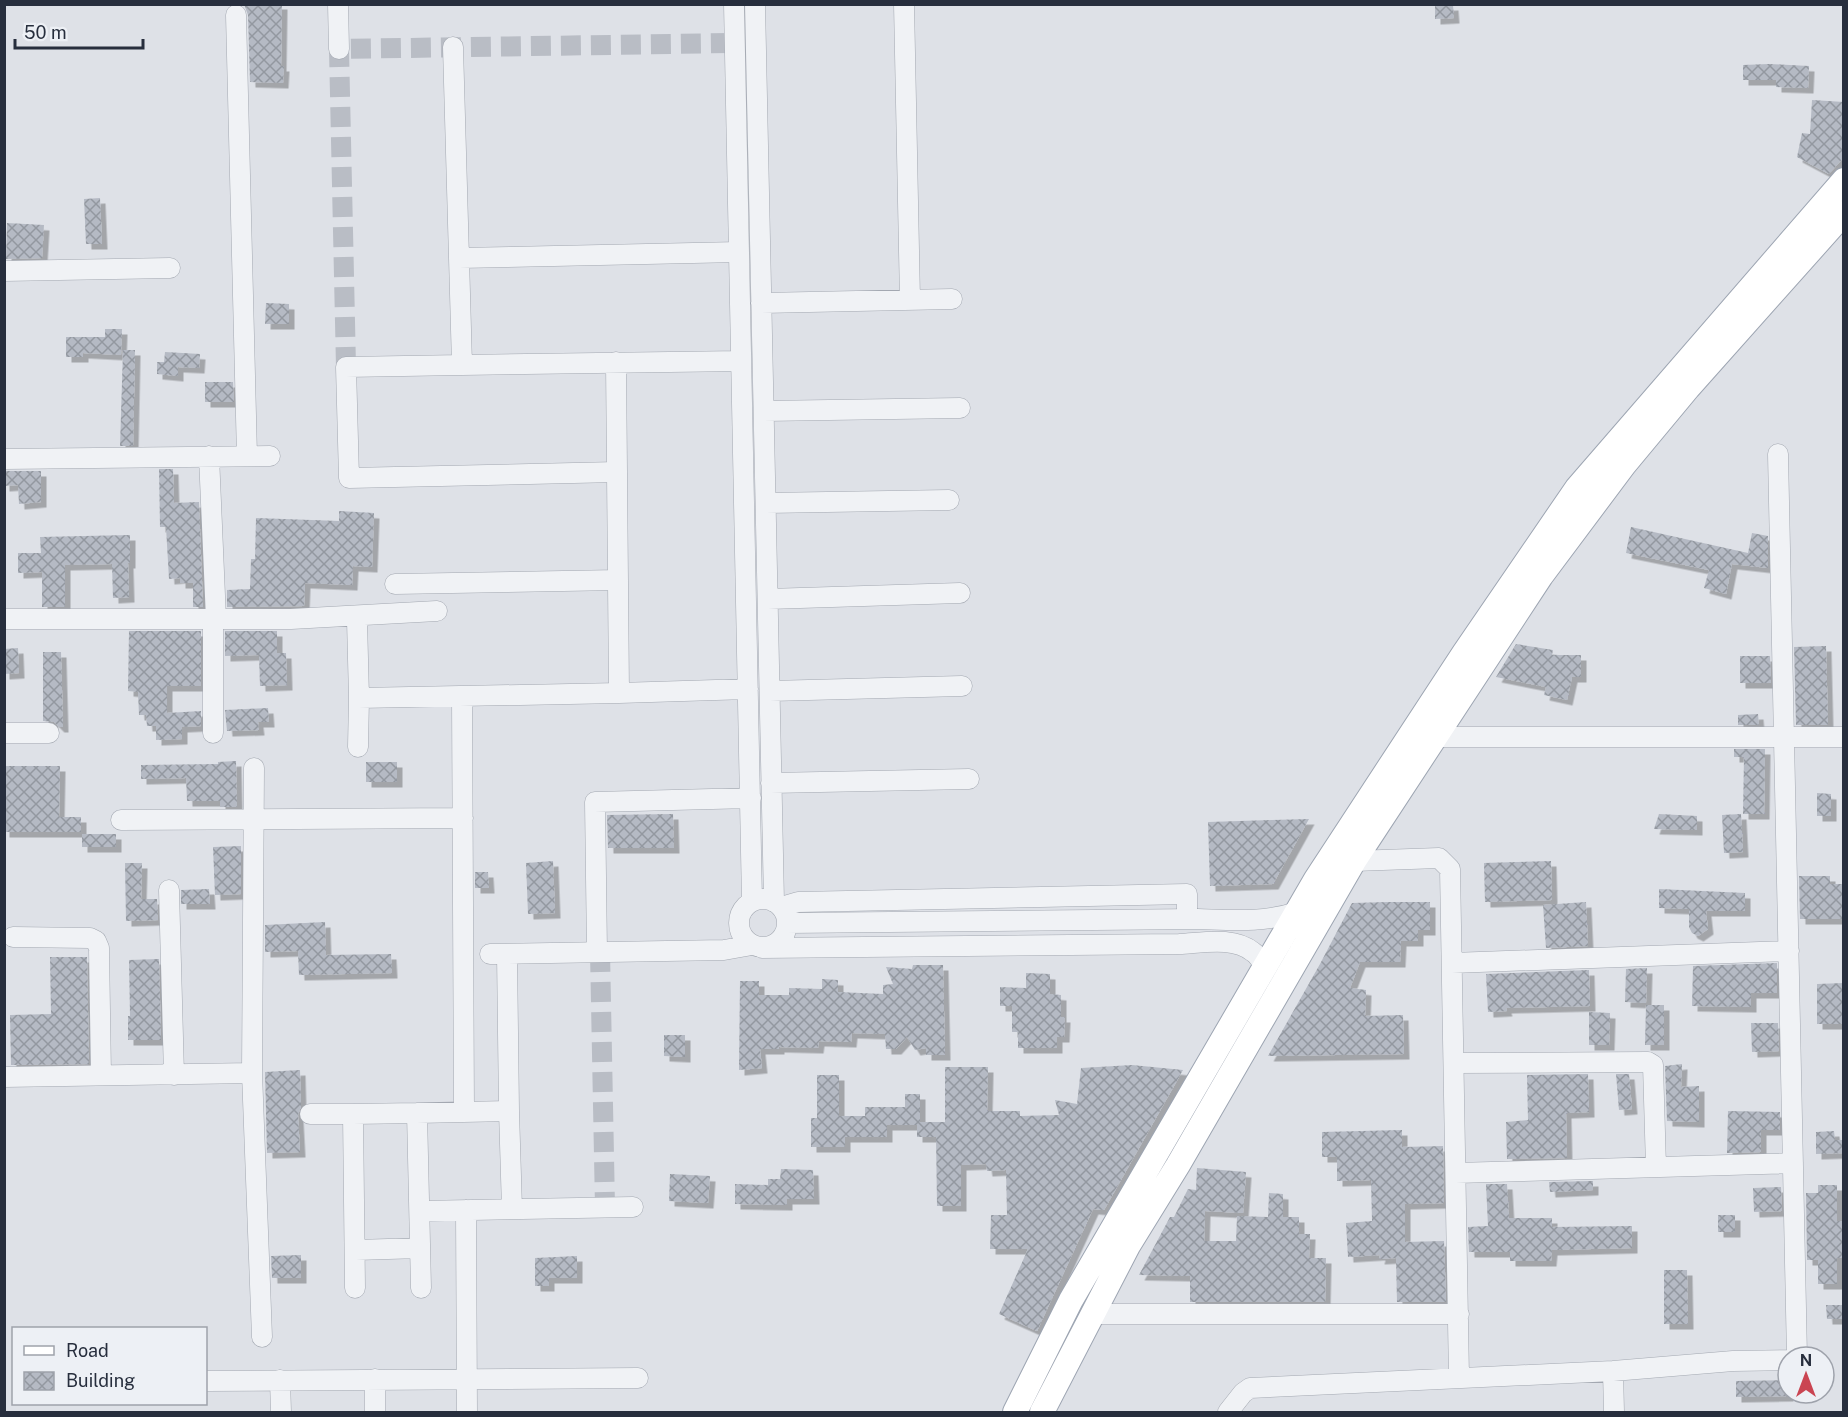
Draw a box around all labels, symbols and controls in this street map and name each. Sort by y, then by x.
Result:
scale bar [15,12,142,50]
text: 50 m [24,22,67,43]
legend [12,1327,207,1405]
text: Road [66,1340,109,1361]
north arrow [1776,1345,1836,1405]
text: N [1800,1351,1812,1370]
text: Building [66,1370,135,1391]

